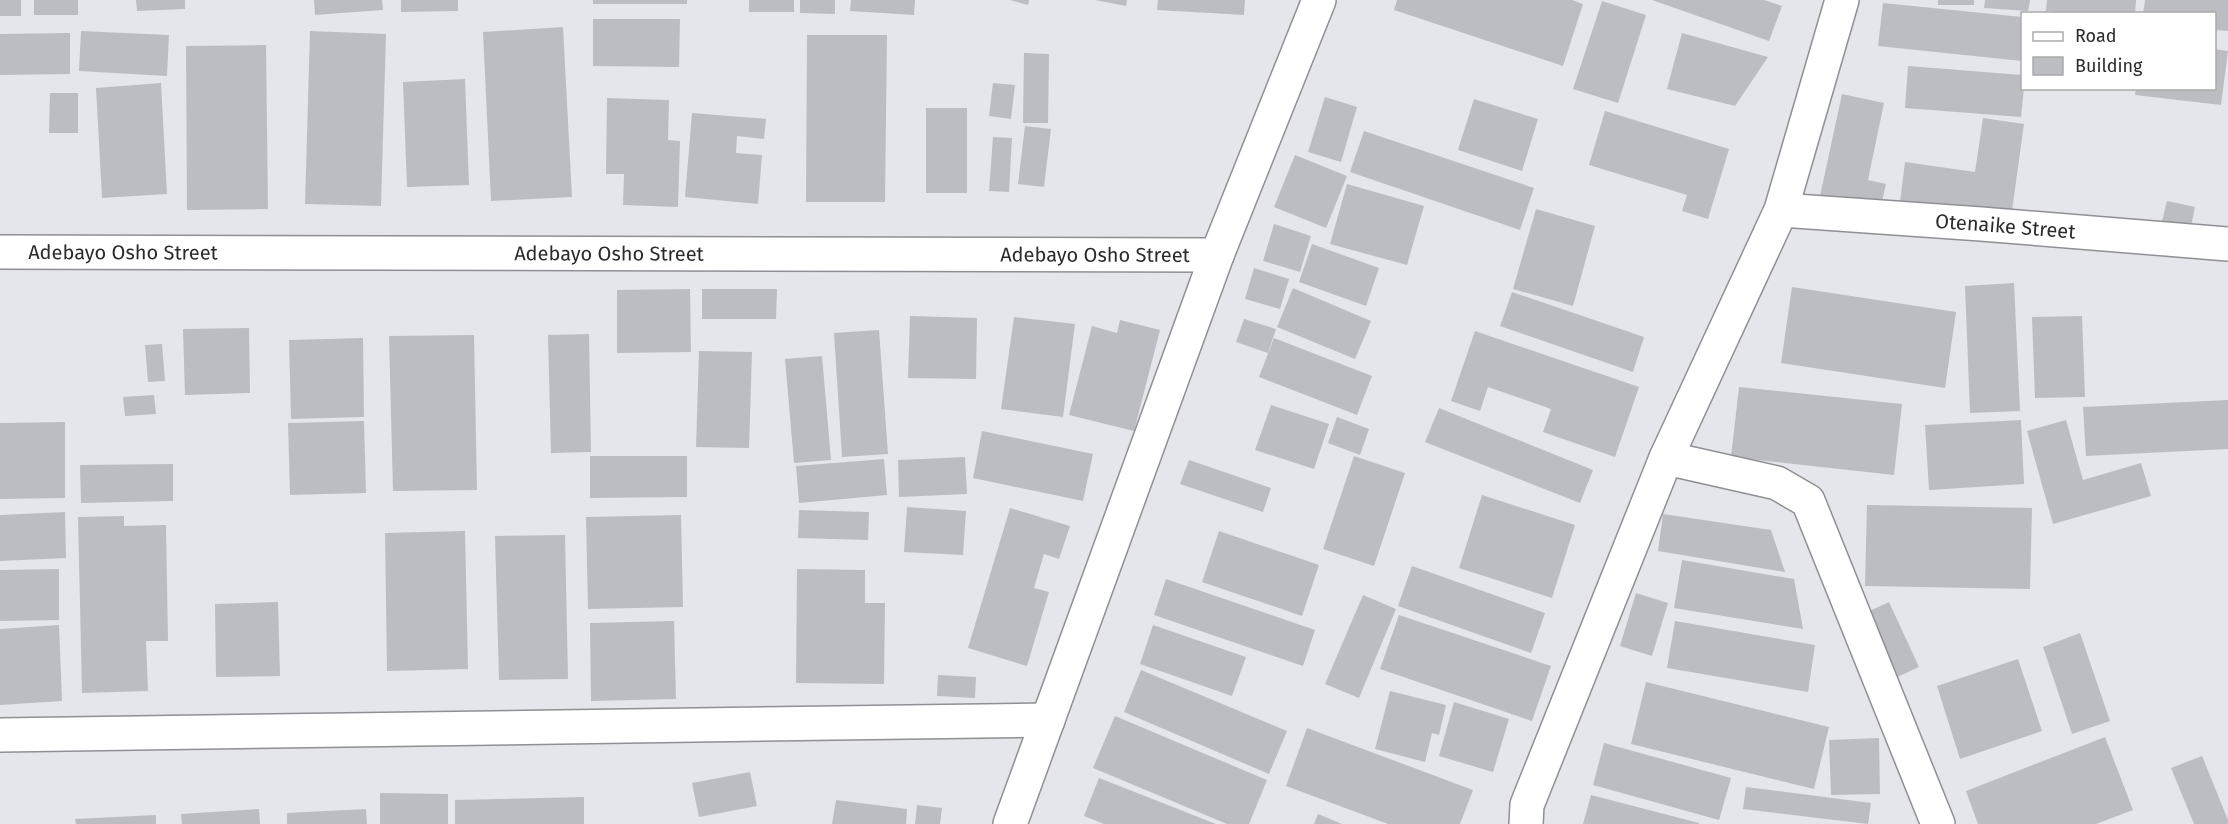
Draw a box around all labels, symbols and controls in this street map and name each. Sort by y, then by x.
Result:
legend [2021,12,2216,90]
text: Road [2075,25,2117,47]
text: Building [2075,55,2143,77]
street label: Otenaike Street [1935,209,2077,244]
street label: Adebayo Osho Street [28,240,219,265]
street label: Adebayo Osho Street [514,241,705,266]
street label: Adebayo Osho Street [1000,242,1191,267]

